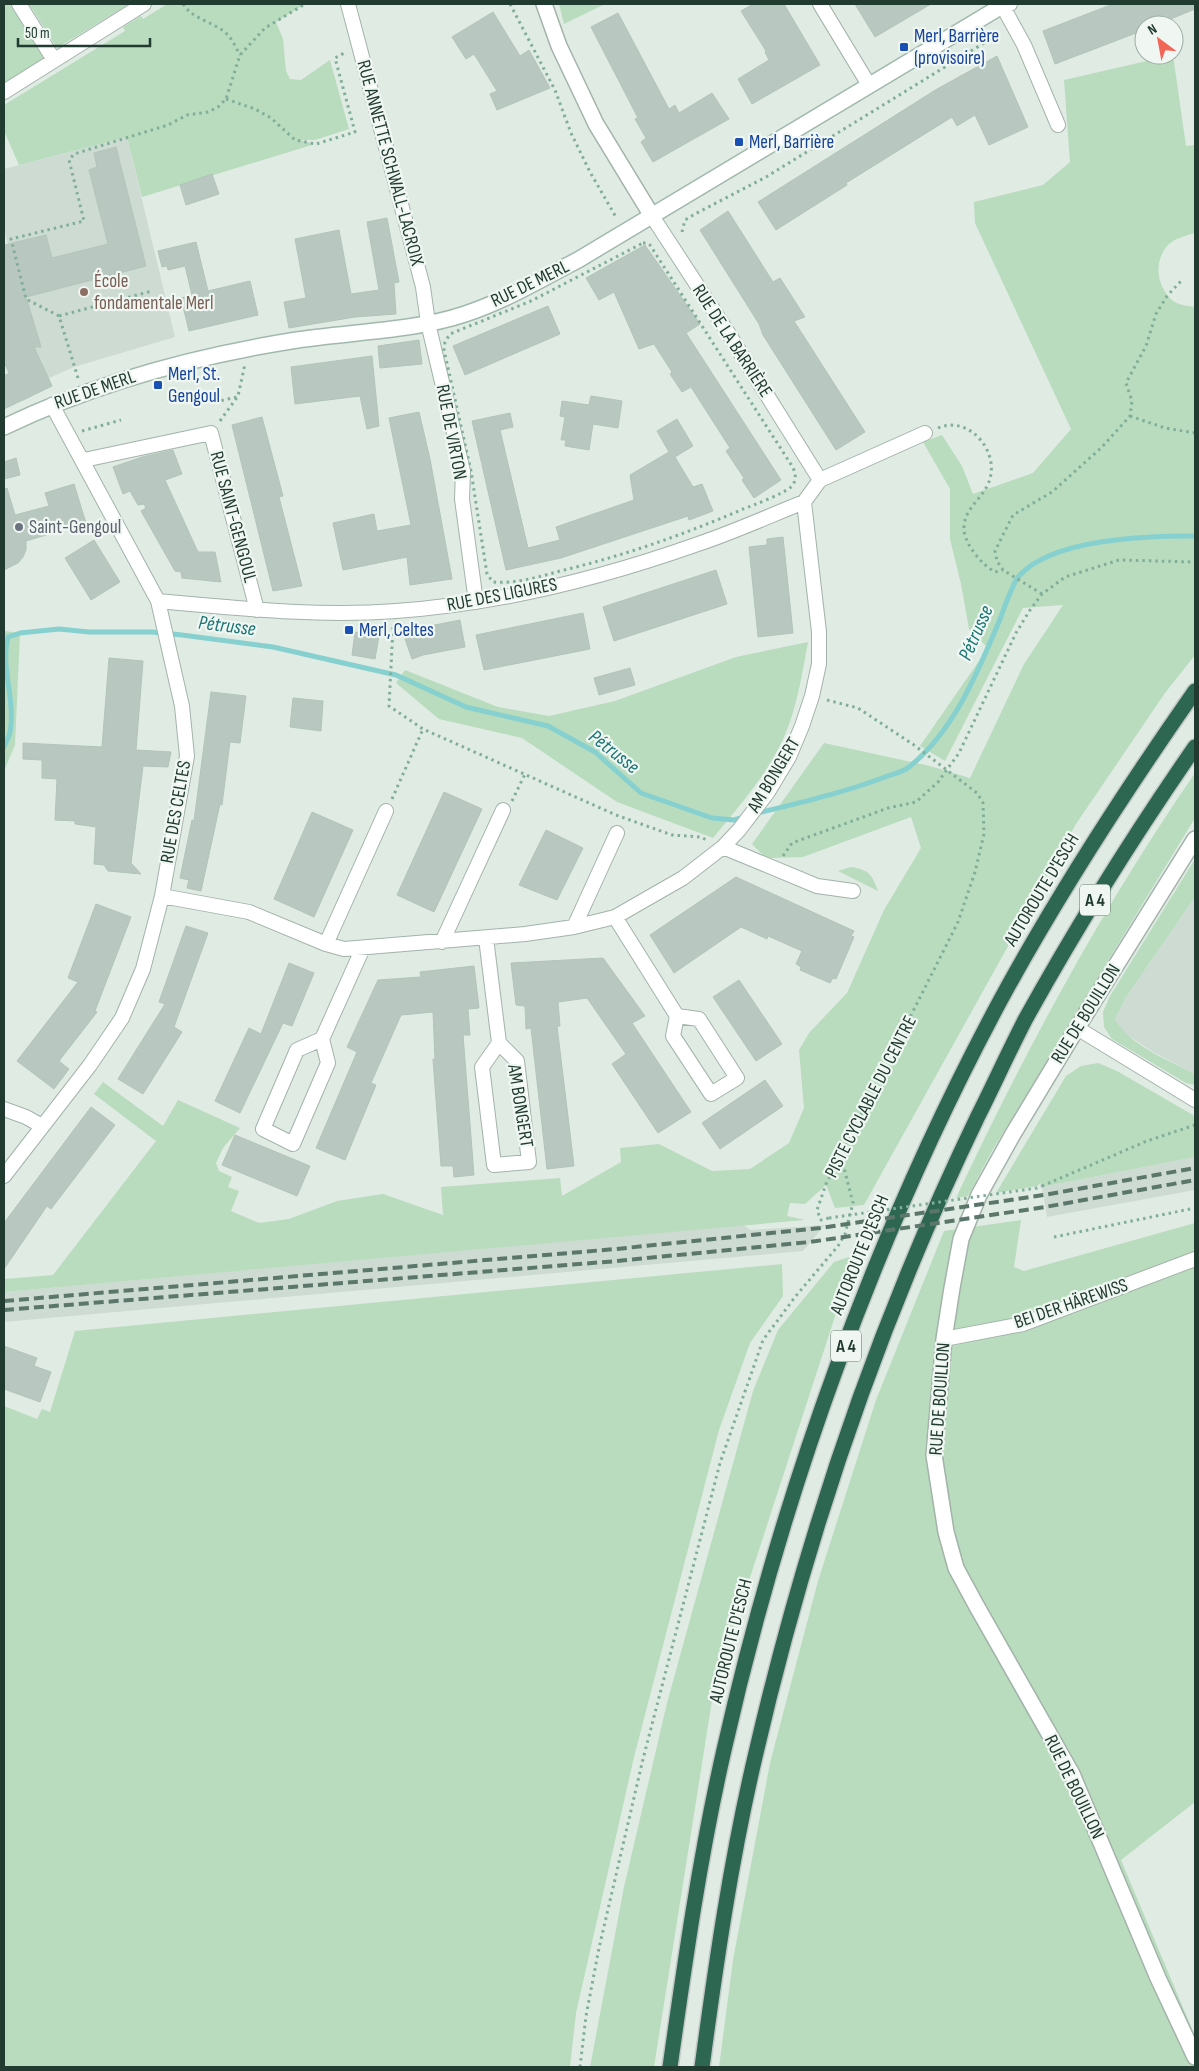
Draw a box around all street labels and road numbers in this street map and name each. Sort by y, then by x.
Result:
street label: RUE ANNETTE SCHWALL-LACROIX [351,58,429,268]
street label: RUE DE MERL [487,255,573,313]
street label: RUE DE LA BARRIÈRE [687,280,777,402]
street label: RUE DE MERL [52,365,138,415]
street label: RUE DE VIRTON [431,382,471,482]
street label: RUE SAINT-GENGOUL [204,449,262,585]
street label: RUE DES LIGURES [445,573,559,617]
street label: AM BONGERT [742,733,806,818]
street label: RUE DES CELTES [156,759,196,865]
street label: AUTOROUTE D'ESCH [999,830,1085,951]
road number: A 4 [1080,884,1110,916]
street label: RUE DE BOUILLON [1046,960,1126,1068]
street label: PISTE CYCLABLE DU CENTRE [820,1012,922,1182]
street label: AM BONGERT [502,1062,538,1149]
street label: AUTOROUTE D'ESCH [825,1192,894,1319]
street label: BEI DER HÄREWISS [1011,1274,1131,1334]
road number: A 4 [831,1330,861,1362]
street label: RUE DE BOUILLON [925,1342,955,1456]
street label: AUTOROUTE D'ESCH [704,1576,758,1706]
street label: RUE DE BOUILLON [1039,1731,1109,1843]

